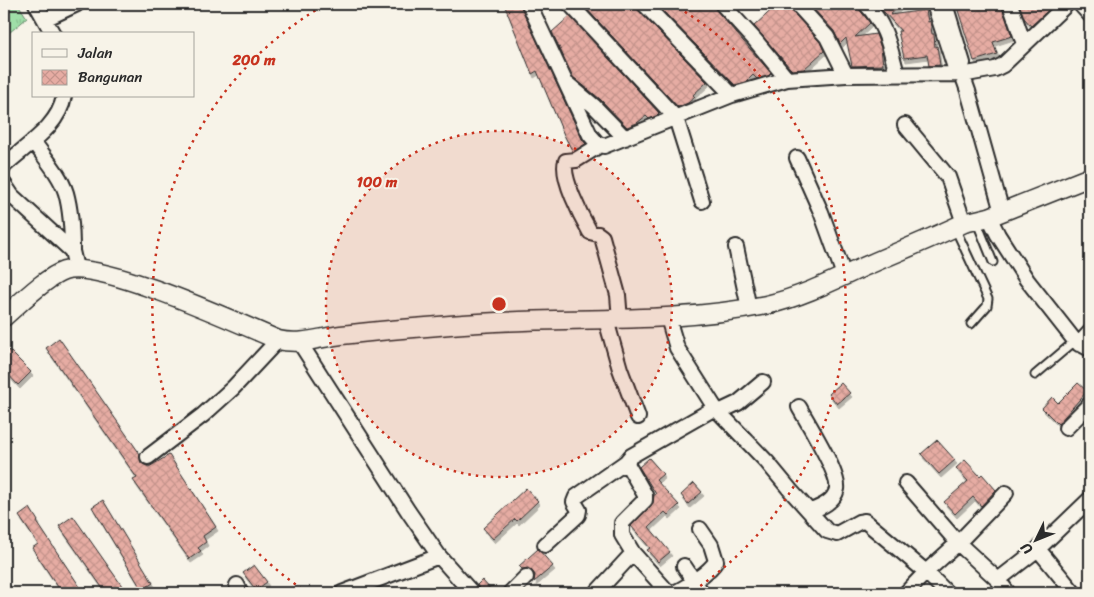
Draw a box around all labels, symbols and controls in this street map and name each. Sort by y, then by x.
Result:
legend [32,32,195,98]
text: Jalan [77,40,112,66]
text: 200 m [231,47,276,73]
text: Bangunan [78,64,142,90]
text: 100 m [357,169,398,195]
centre of rings [490,295,508,313]
north arrow [1012,514,1062,564]
text: U [1014,536,1039,560]

